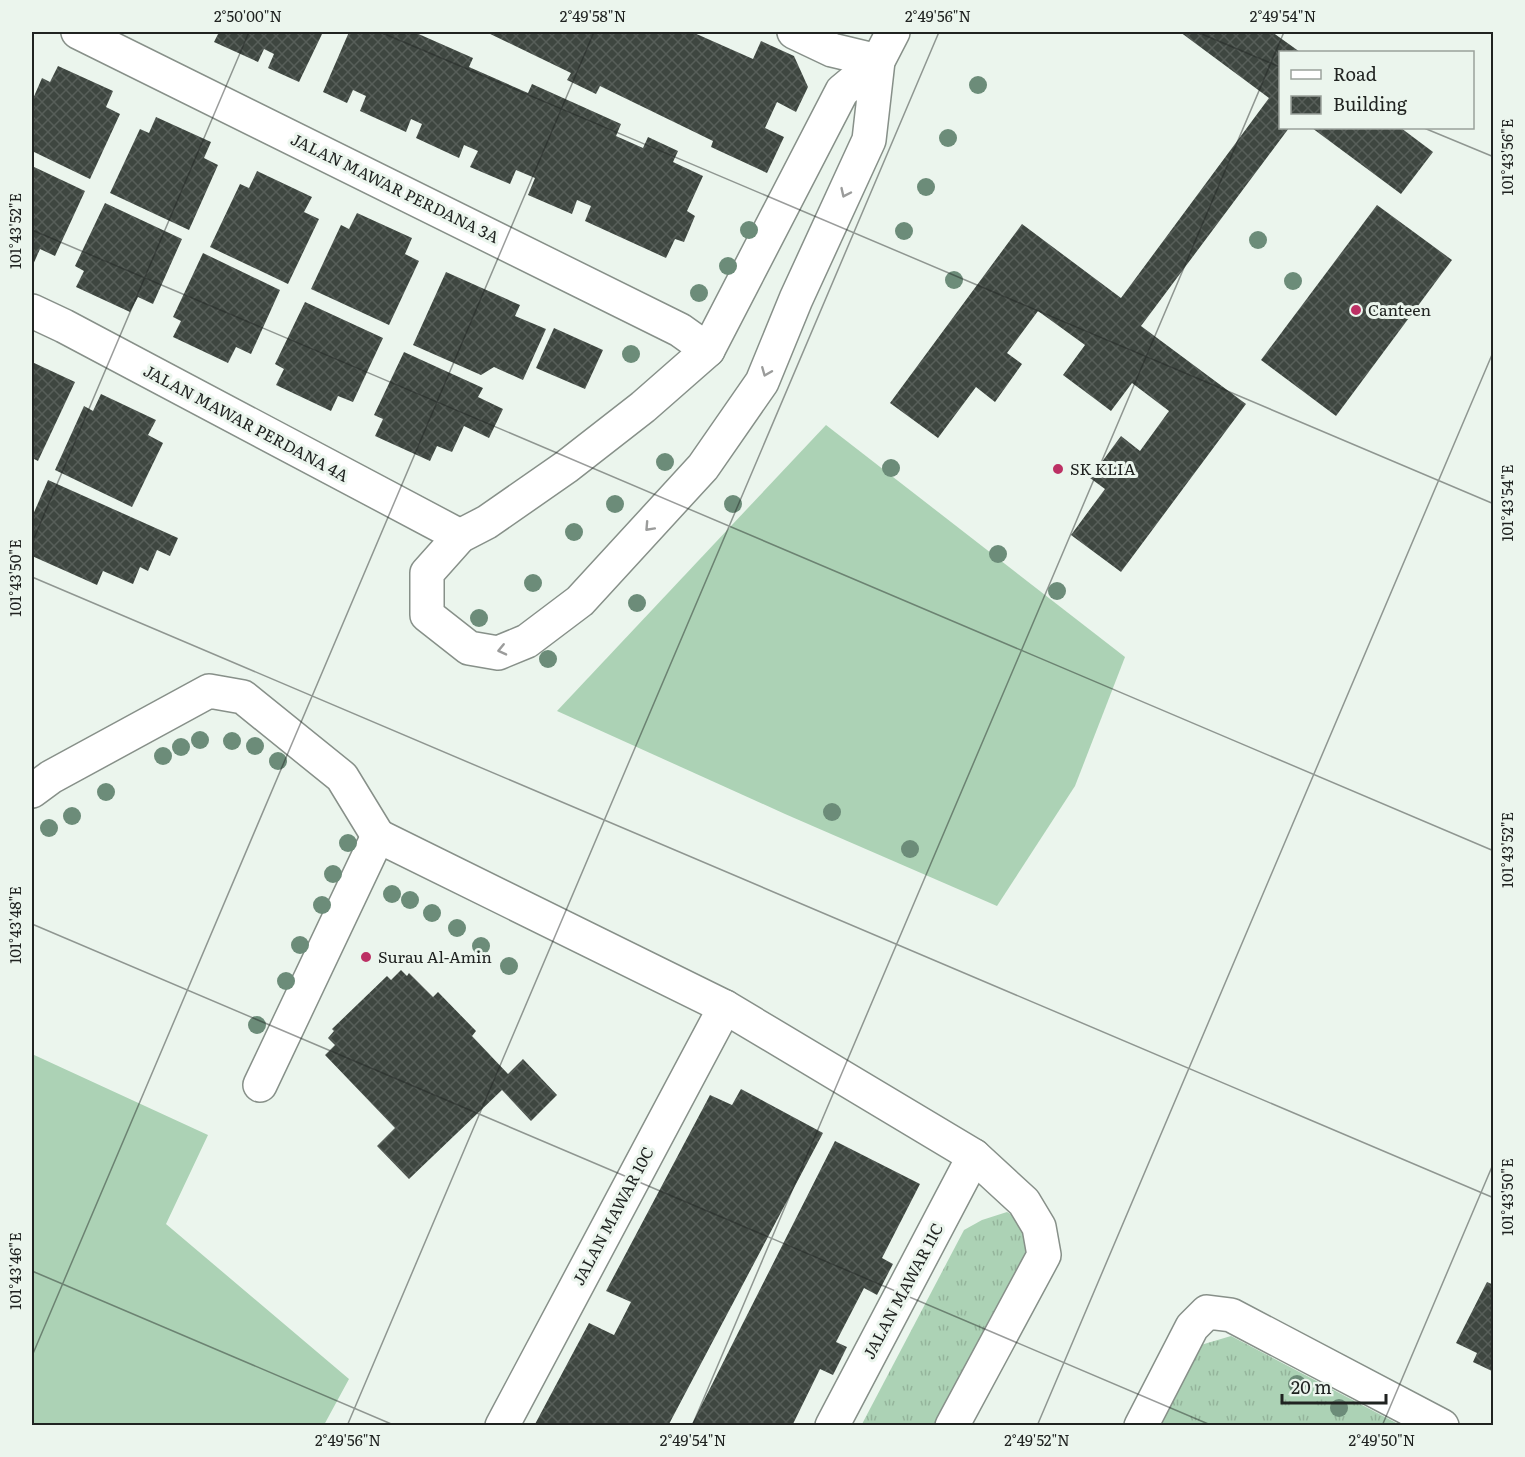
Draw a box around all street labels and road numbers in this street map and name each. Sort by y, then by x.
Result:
street label: JALAN MAWAR PERDANA 3A [287,126,504,248]
street label: JALAN MAWAR PERDANA 4A [140,358,354,487]
street label: JALAN MAWAR 10C [565,1142,659,1289]
street label: JALAN MAWAR 11C [856,1218,948,1363]

